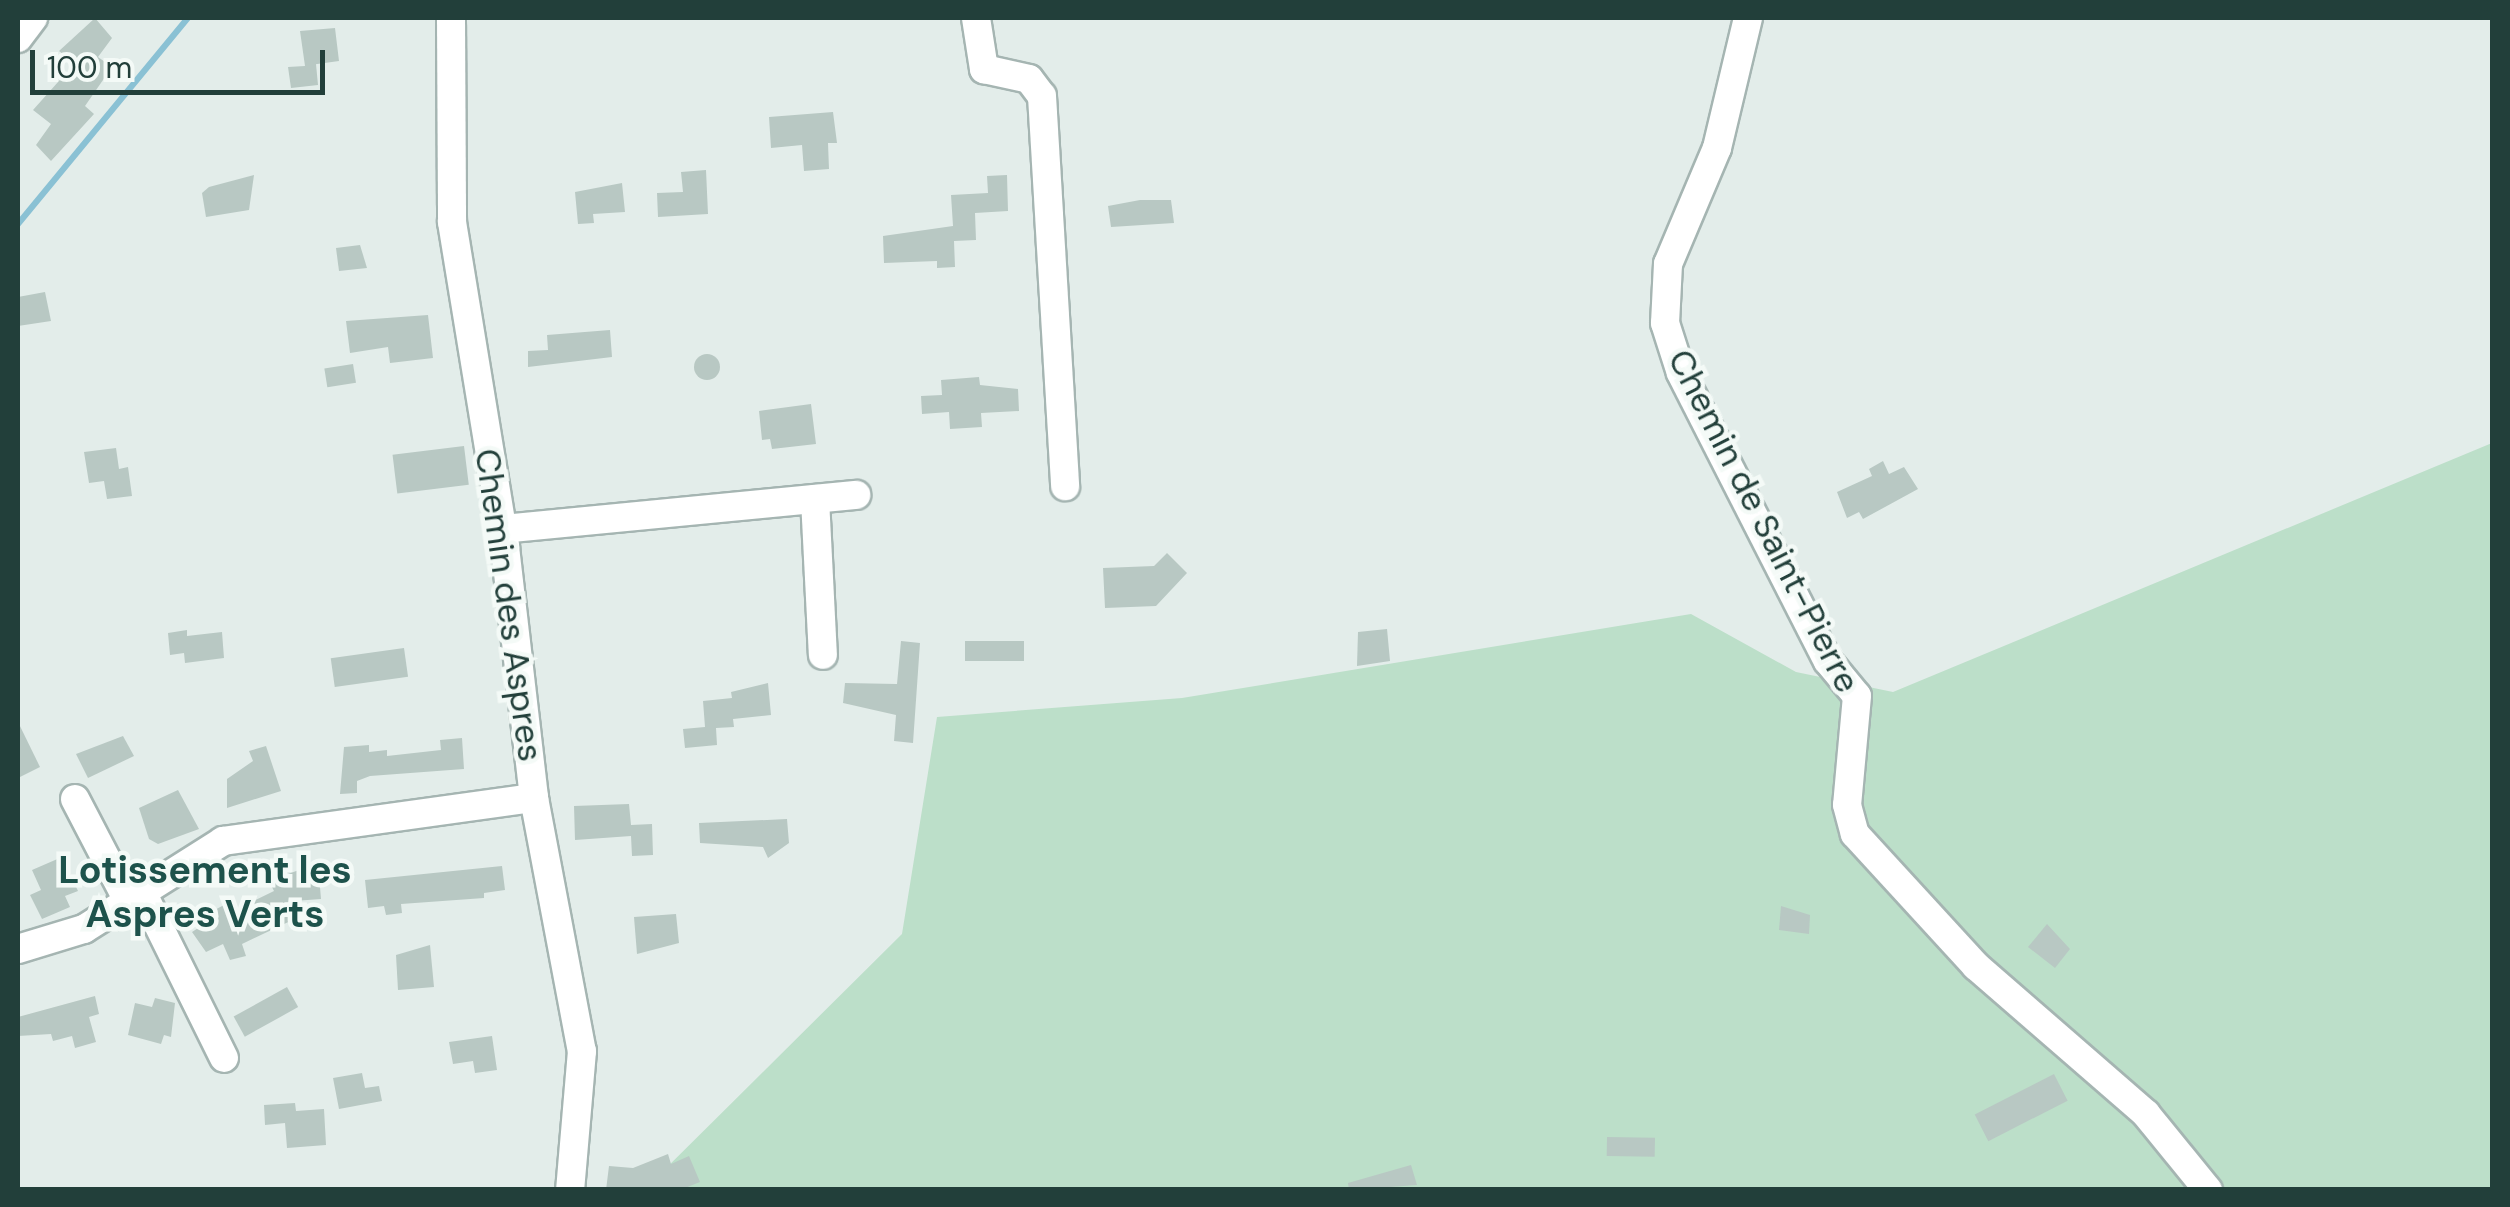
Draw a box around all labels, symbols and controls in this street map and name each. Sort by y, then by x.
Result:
scale bar [35,30,330,92]
text: 100 m [47,48,132,87]
street label: Chemin de Saint-Pierre [1659,342,1869,700]
street label: Chemin des Aspres [466,446,552,764]
district label: Lotissement les Aspres Verts [58,848,352,938]

